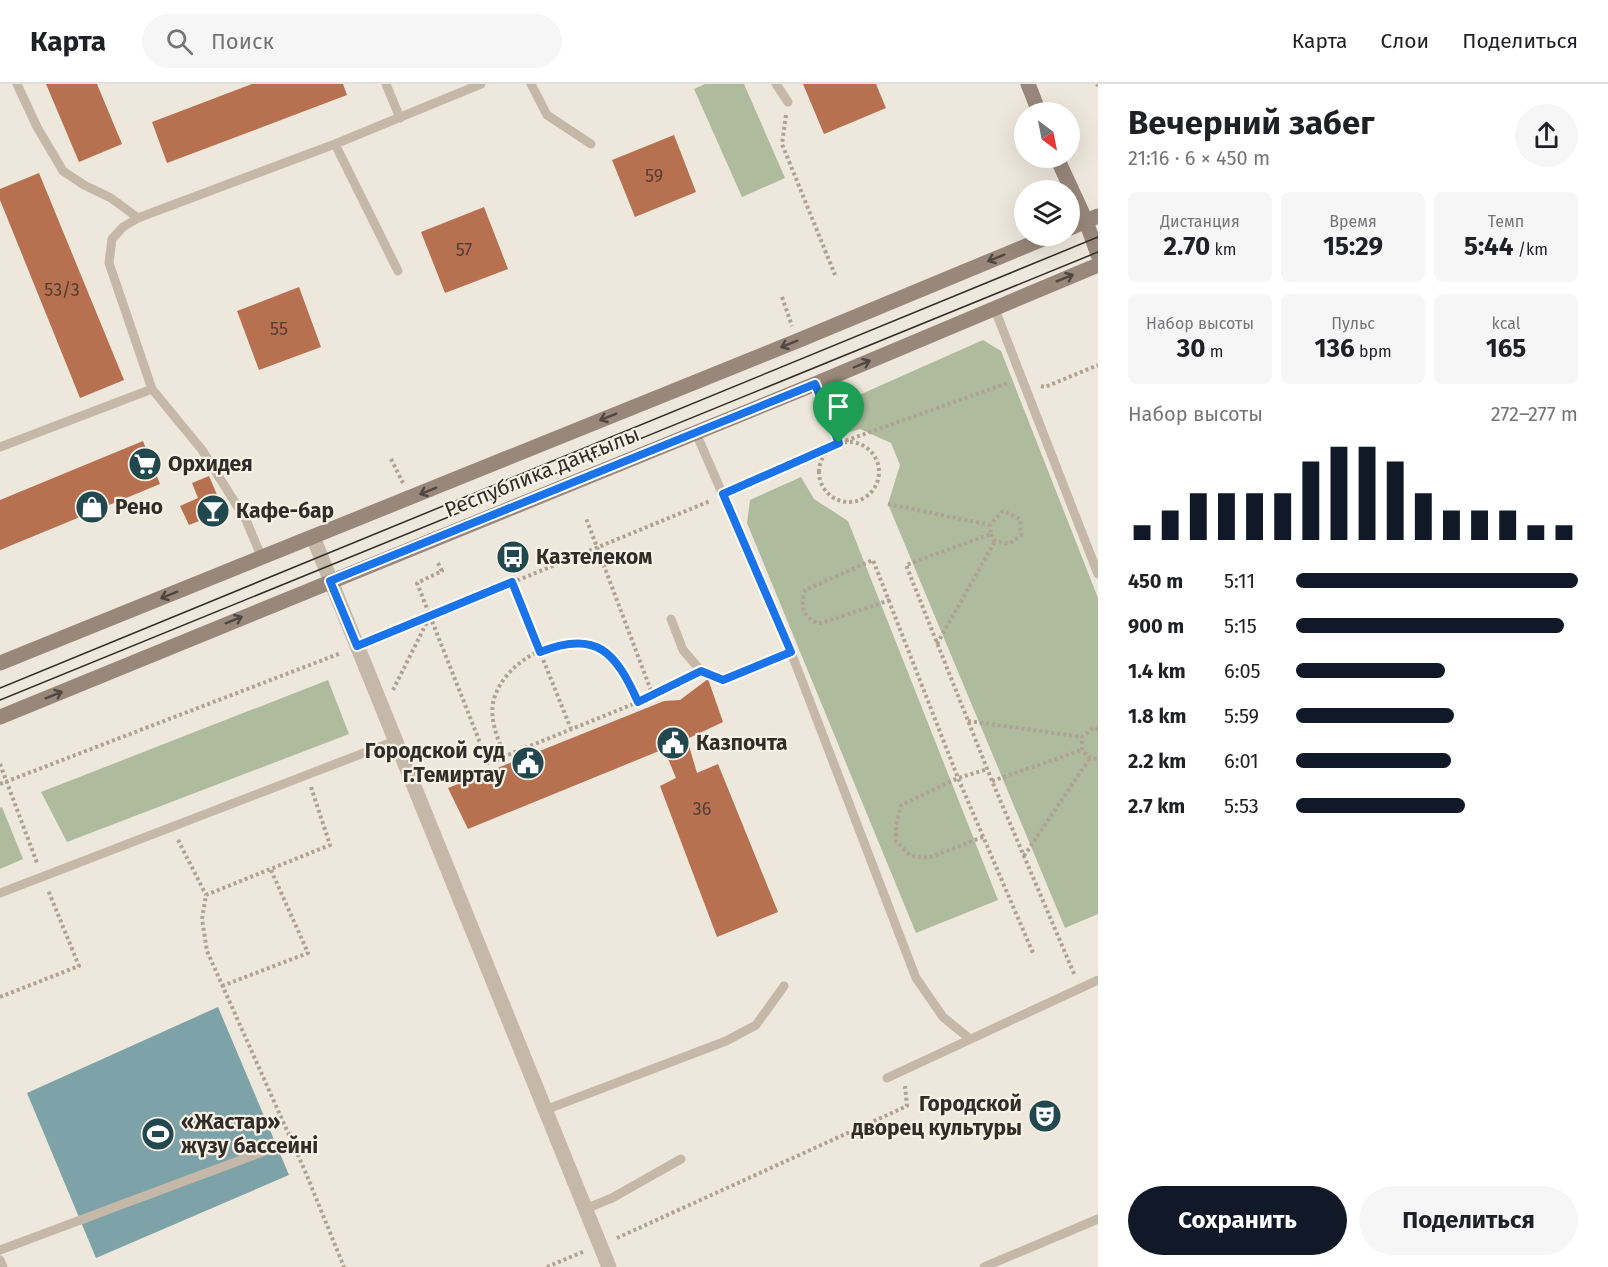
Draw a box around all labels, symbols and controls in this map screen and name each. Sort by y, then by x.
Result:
search box [142,14,562,68]
text: Карта [30,25,106,58]
icon: search [163,25,196,58]
text: Поиск [211,28,274,55]
text: Карта [1292,28,1348,54]
text: Слои [1381,28,1429,54]
text: Поделиться [1462,28,1578,54]
north arrow [1014,102,1080,168]
map controls [1014,102,1080,246]
text: Вечерний забег [1128,103,1374,143]
button: share [1515,104,1578,167]
text: 21:16 · 6 × 450 m [1128,146,1270,170]
house number: 59 [645,165,663,187]
button: layers [1014,180,1080,246]
text: Дистанция [1160,212,1240,231]
text: Время [1329,212,1377,231]
text: Темп [1488,212,1524,231]
text: 2.70 [1164,231,1210,262]
text: 15:29 [1323,231,1383,262]
text: 5:44 [1464,231,1513,262]
house number: 57 [456,239,472,261]
text: km [1210,240,1236,259]
text: /km [1513,240,1548,259]
one-way arrow [987,253,1006,264]
one-way arrow [1056,272,1074,283]
house number: 53/3 [44,279,80,301]
text: Набор высоты [1146,314,1254,333]
text: Пульс [1331,314,1375,333]
text: kcal [1492,314,1520,333]
house number: 55 [270,318,288,340]
text: 30 [1177,333,1205,364]
text: 136 [1314,333,1355,364]
text: 165 [1486,333,1526,364]
one-way arrow [780,339,799,350]
text: m [1205,342,1223,361]
text: bpm [1355,342,1392,361]
one-way arrow [852,358,871,369]
pin [813,381,864,443]
icon: arrive [822,390,855,423]
text: Набор высоты [1128,402,1263,426]
text: 272–277 m [1491,402,1578,426]
one-way arrow [600,413,618,424]
street label: Республика даңғылы [441,421,643,523]
supermarket icon: Орхидея [127,446,163,482]
place label: Орхидея [168,451,253,477]
one-way arrow [419,486,437,497]
shop icon: Рено [74,489,110,525]
bar icon: Кафе-бар [195,493,231,529]
place label: Рено [115,494,163,520]
place label: Кафе-бар [236,498,334,524]
bus stop icon: Казтелеком [495,539,531,575]
place label: Казтелеком [536,544,652,570]
text: 450 m [1128,569,1183,593]
text: 5:11 [1224,569,1255,593]
one-way arrow [160,590,179,601]
one-way arrow [225,614,243,625]
text: 900 m [1128,614,1184,638]
text: 5:15 [1224,614,1257,638]
text: 1.4 km [1128,659,1186,683]
text: 6:05 [1224,659,1261,683]
one-way arrow [44,689,63,700]
text: 1.8 km [1128,704,1186,728]
text: 5:59 [1224,704,1259,728]
public building icon: Казпочта [655,725,691,761]
place label: Казпочта [696,730,788,756]
place label: Городской суд г.Темиртау [365,738,505,788]
public building icon: Городской суд г.Темиртау [510,745,546,781]
text: 2.2 km [1128,749,1186,773]
text: 6:01 [1224,749,1259,773]
text: 2.7 km [1128,794,1185,818]
text: 5:53 [1224,794,1259,818]
house number: 36 [693,798,711,820]
place label: Городской дворец культуры [852,1091,1022,1141]
theatre icon: Городской дворец культуры [1027,1098,1063,1134]
place label: «Жастар» жүзу бассейні [181,1109,318,1159]
sports icon: «Жастар» жүзу бассейні [140,1116,176,1152]
button: Сохранить [1128,1186,1347,1255]
button: Поделиться [1359,1186,1578,1255]

